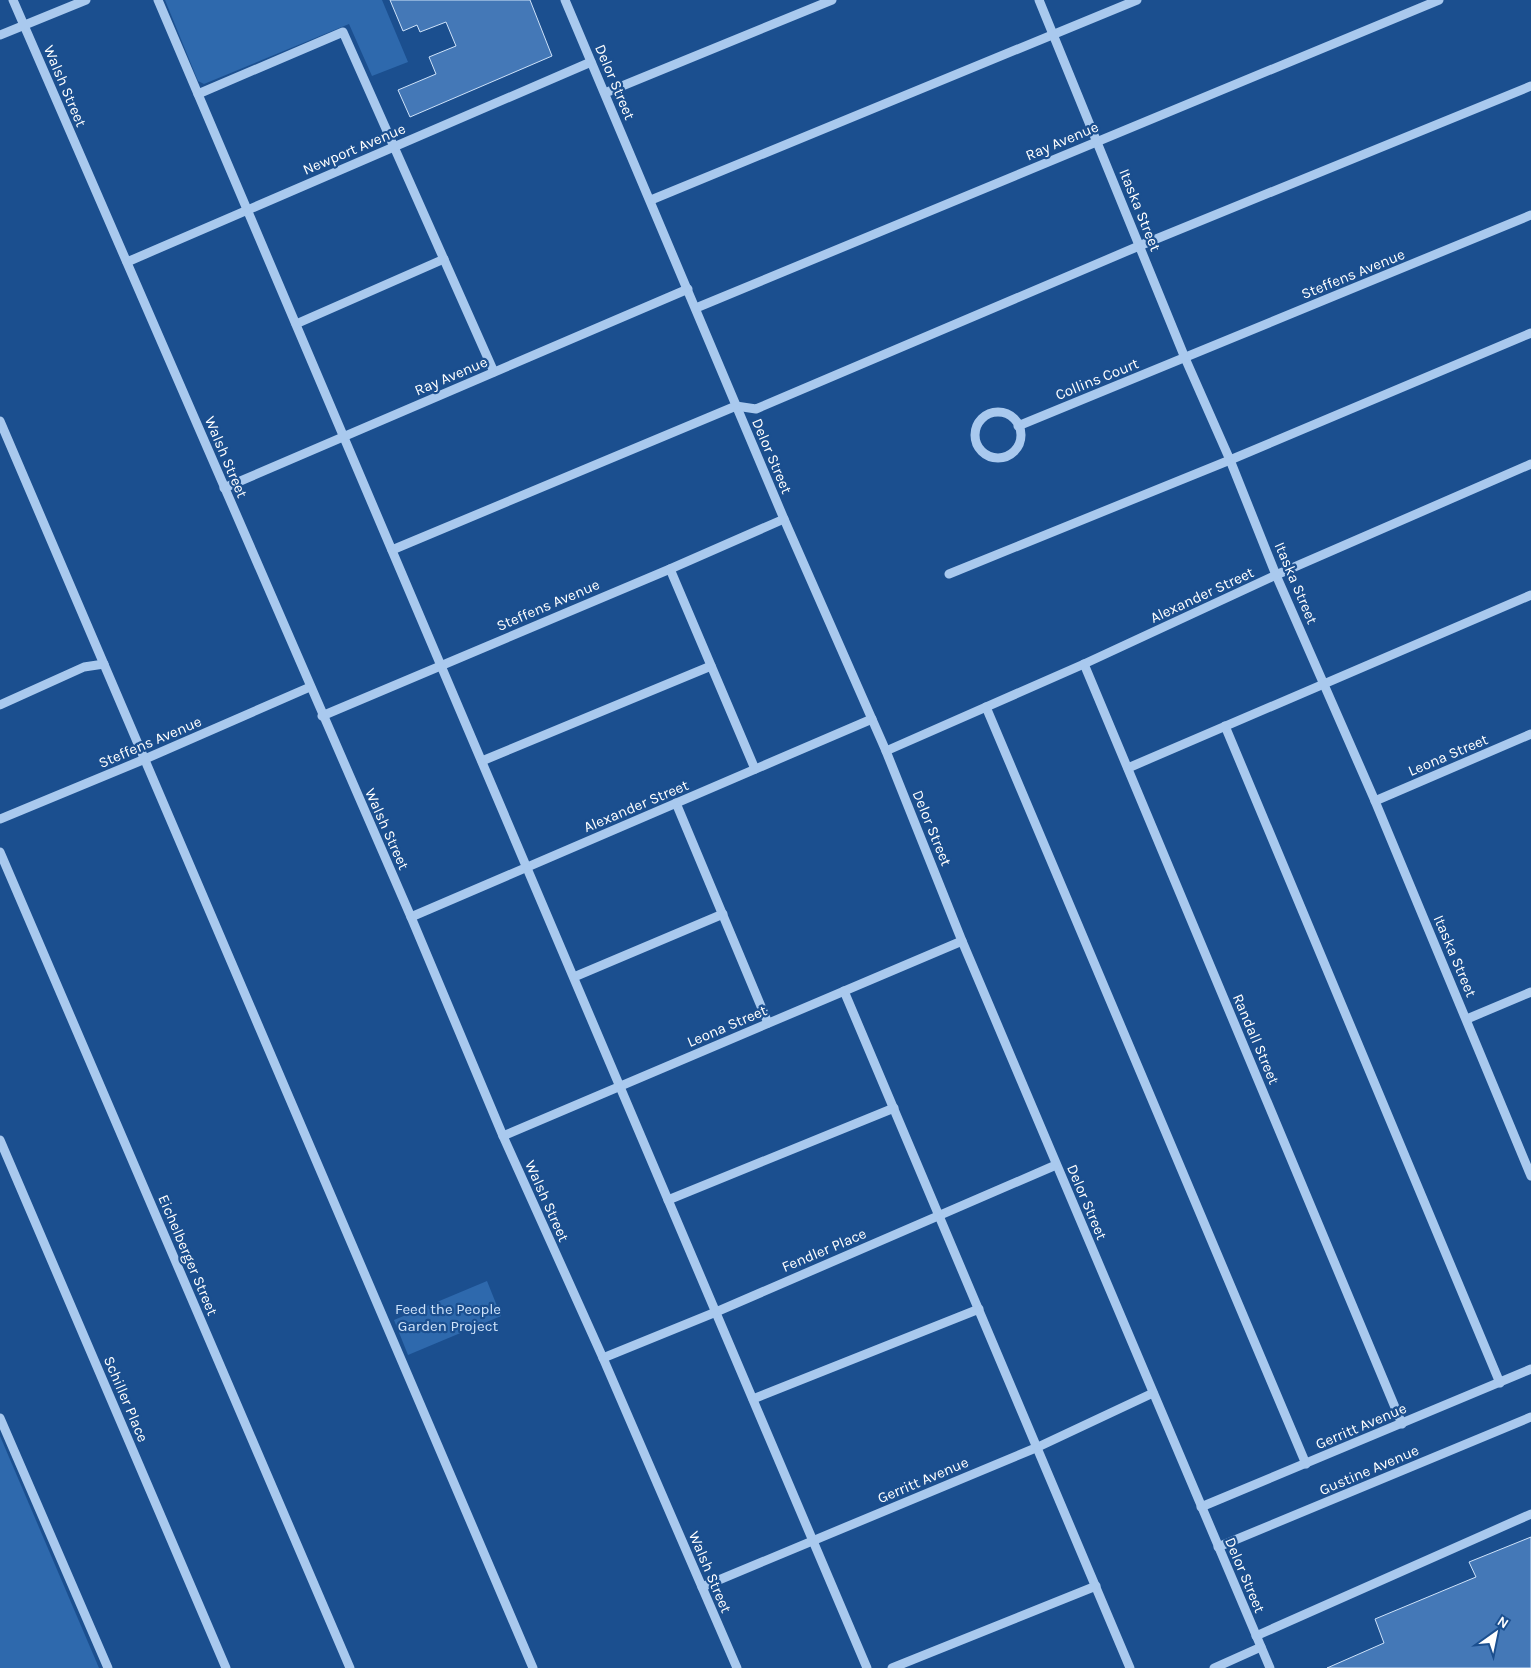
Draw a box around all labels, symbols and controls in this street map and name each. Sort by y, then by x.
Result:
street label: Walsh Street [40,42,90,130]
street label: Delor Street [591,42,639,123]
street label: Ray Avenue [1023,118,1101,164]
street label: Newport Avenue [300,119,408,179]
street label: Itaska Street [1115,166,1165,254]
street label: Steffens Avenue [1299,245,1407,303]
street label: Ray Avenue [412,353,490,399]
street label: Collins Court [1053,354,1142,404]
street label: Walsh Street [201,413,251,501]
street label: Delor Street [748,416,796,497]
street label: Itaska Street [1271,539,1322,627]
street label: Alexander Street [1147,563,1257,627]
street label: Steffens Avenue [494,575,602,635]
street label: Steffens Avenue [96,712,204,772]
street label: Leona Street [1405,730,1491,780]
street label: Alexander Street [581,776,692,836]
street label: Walsh Street [361,786,413,873]
street label: Delor Street [909,787,955,869]
street label: Itaska Street [1430,912,1481,1000]
street label: Randall Street [1229,991,1283,1087]
street label: Leona Street [684,1001,770,1051]
street label: Walsh Street [521,1158,573,1245]
street label: Delor Street [1063,1162,1111,1243]
street label: Eichelberger Street [154,1192,222,1319]
street label: Fendler Place [779,1224,869,1276]
park label: Feed the People Garden Project [395,1300,501,1335]
street label: Schiller Place [100,1353,152,1445]
street label: Gerritt Avenue [1313,1399,1409,1453]
street label: Gustine Avenue [1317,1441,1421,1499]
street label: Gerritt Avenue [875,1453,971,1507]
street label: Walsh Street [685,1528,735,1616]
street label: Delor Street [1221,1535,1269,1616]
north arrow [1471,1608,1521,1658]
text: N [1494,1613,1512,1632]

